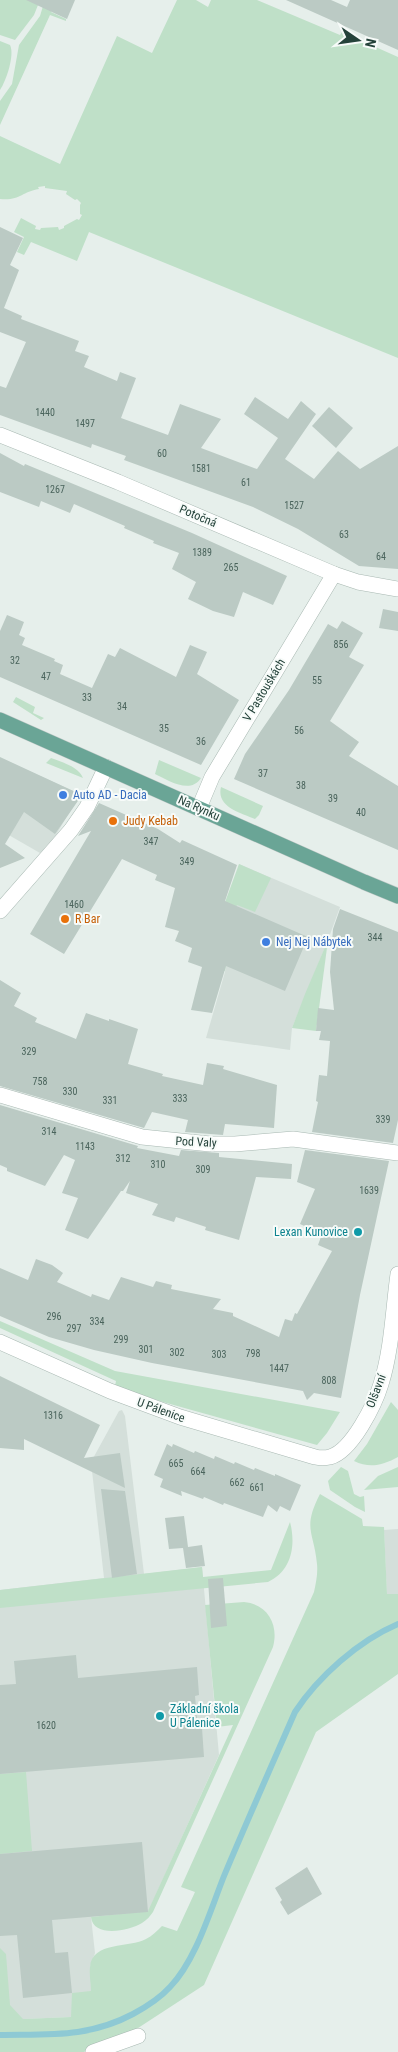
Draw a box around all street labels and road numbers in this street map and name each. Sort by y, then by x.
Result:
street label: Potočná [177,502,219,530]
street label: V Pastouškách [240,656,288,724]
street label: Na Rynku [176,793,222,823]
street label: Pod Valy [175,1134,217,1150]
street label: Olšavní [363,1371,389,1410]
street label: U Pálenice [135,1395,187,1425]

